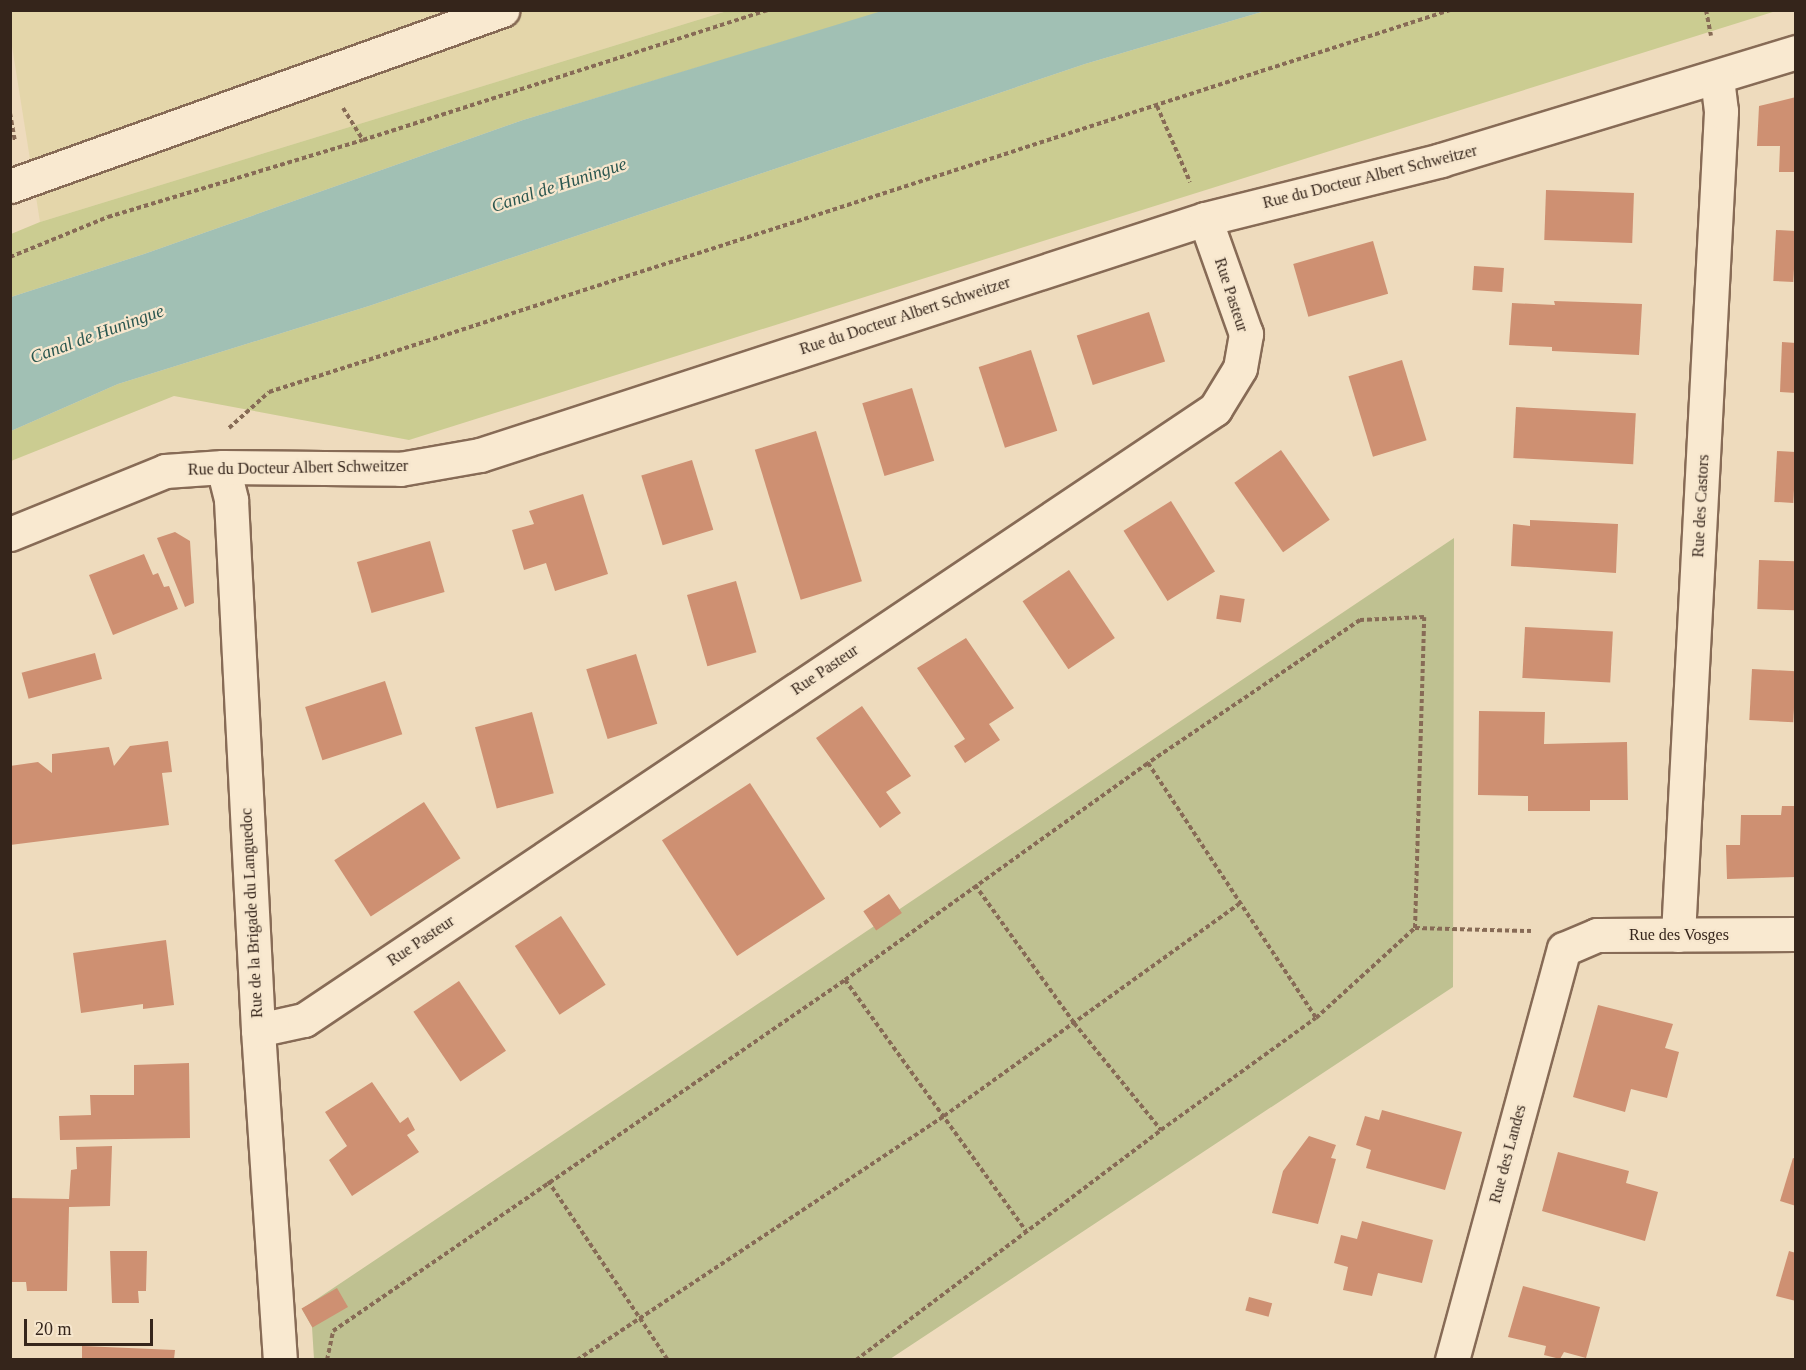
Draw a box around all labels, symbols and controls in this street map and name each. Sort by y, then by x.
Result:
street label: Rue du Docteur Albert Schweitzer [1260,141,1480,213]
water label: Canal de Huningue [489,153,629,217]
street label: Rue Pasteur [1210,255,1252,335]
street label: Rue du Docteur Albert Schweitzer [797,273,1013,359]
water label: Canal de Huningue [27,300,167,368]
street label: Rue des Castors [1689,454,1713,558]
street label: Rue du Docteur Albert Schweitzer [187,456,409,480]
street label: Rue Pasteur [788,641,862,699]
street label: Rue de la Brigade du Languedoc [237,808,267,1018]
street label: Rue Pasteur [384,912,458,970]
street label: Rue des Vosges [1629,925,1729,945]
street label: Rue des Landes [1486,1103,1530,1205]
scale bar [27,1307,156,1345]
text: 20 m [35,1319,72,1339]

